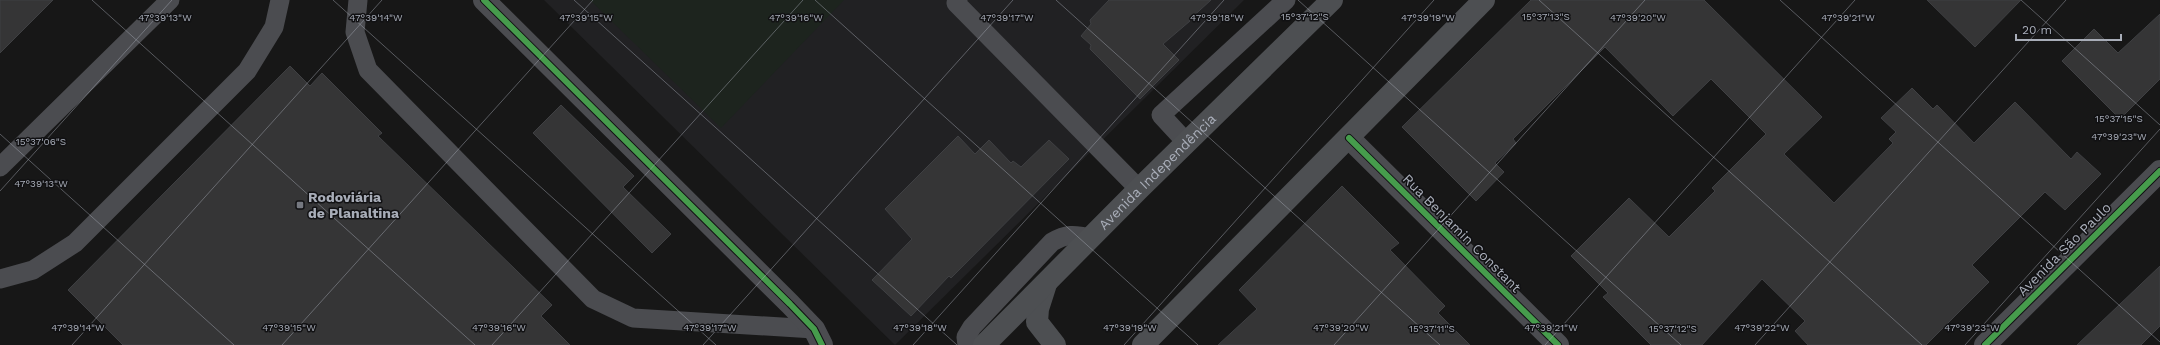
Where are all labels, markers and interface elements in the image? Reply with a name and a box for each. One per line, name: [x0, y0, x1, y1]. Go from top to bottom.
text: 15°37'12"S: [1281, 11, 1329, 22]
text: 15°37'13"S: [1522, 11, 1570, 22]
text: 47°39'13"W: [138, 12, 192, 23]
text: 47°39'14"W: [349, 12, 403, 23]
text: 47°39'15"W: [559, 12, 613, 23]
text: 47°39'16"W: [769, 12, 823, 23]
text: 47°39'17"W: [980, 12, 1034, 23]
text: 47°39'18"W: [1190, 12, 1244, 23]
text: 47°39'19"W: [1401, 12, 1455, 23]
text: 47°39'20"W: [1610, 12, 1666, 23]
text: 47°39'21"W: [1821, 12, 1875, 23]
scale bar: [2016, 16, 2121, 42]
text: 20 m: [2022, 23, 2052, 37]
street label: Avenida Independência: [1095, 110, 1219, 233]
text: 15°37'15"S: [2095, 113, 2143, 124]
text: 47°39'23"W: [2091, 131, 2147, 142]
text: 15°37'06"S: [16, 136, 66, 147]
street label: Rua Benjamin Constant: [1400, 171, 1524, 295]
text: 47°39'13"W: [14, 178, 68, 189]
place label: Rodoviária de Planaltina: [308, 189, 400, 221]
street label: Avenida São Paulo: [2014, 199, 2114, 299]
marker: Rodoviária de Planaltina: [295, 200, 305, 210]
text: 47°39'14"W: [51, 322, 105, 333]
text: 47°39'15"W: [262, 322, 316, 333]
text: 47°39'16"W: [472, 322, 526, 333]
text: 47°39'17"W: [683, 322, 737, 333]
text: 47°39'18"W: [893, 322, 947, 333]
text: 47°39'19"W: [1103, 322, 1157, 333]
text: 47°39'20"W: [1313, 322, 1369, 333]
text: 47°39'21"W: [1524, 322, 1578, 333]
text: 47°39'22"W: [1734, 322, 1790, 333]
text: 47°39'23"W: [1944, 322, 2000, 333]
text: 15°37'11"S: [1409, 323, 1455, 334]
text: 15°37'12"S: [1649, 323, 1697, 334]

